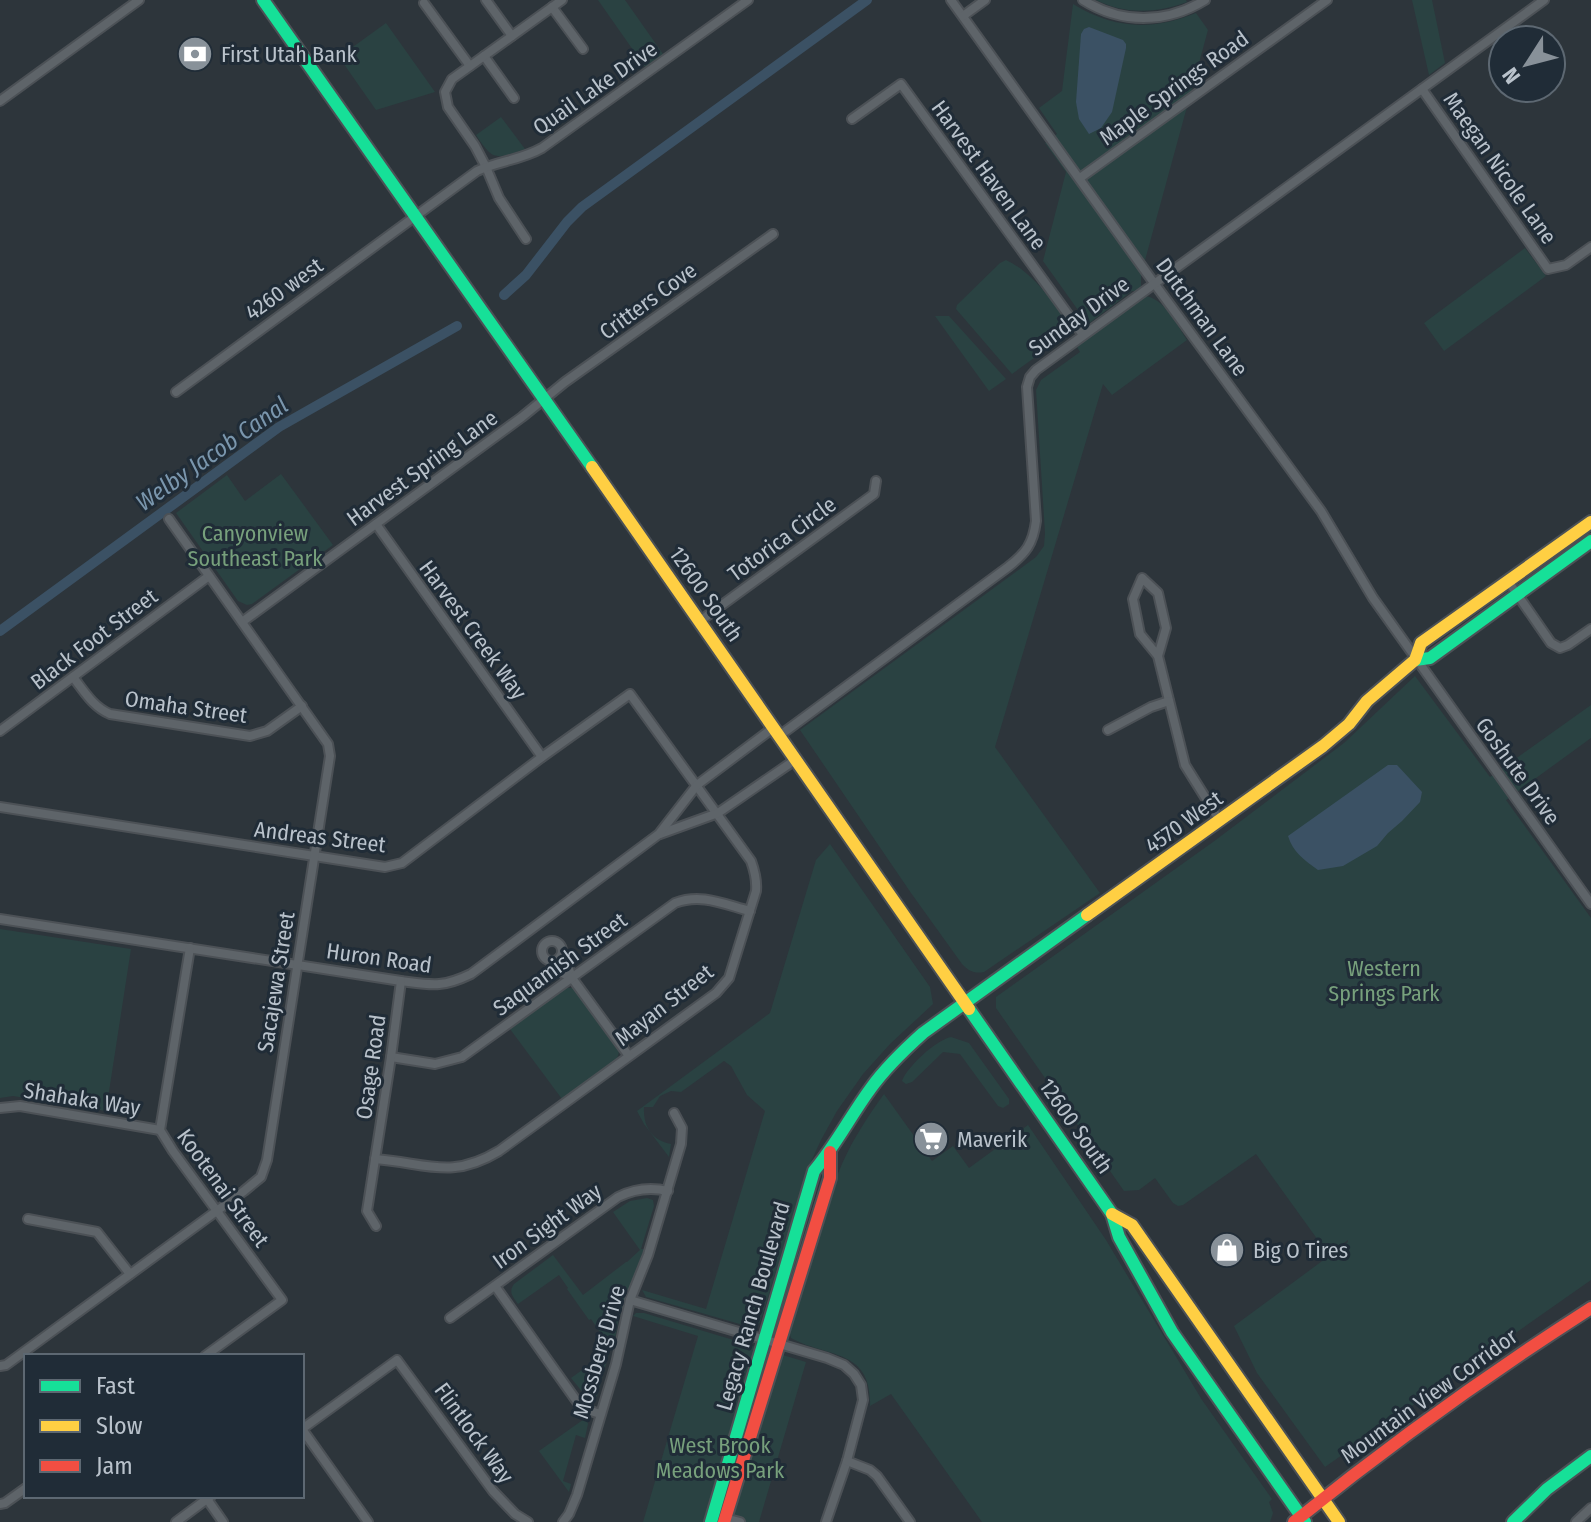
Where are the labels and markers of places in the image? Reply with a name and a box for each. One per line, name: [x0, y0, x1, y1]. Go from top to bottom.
bank icon: First Utah Bank: [176, 35, 214, 73]
place label: First Utah Bank: [221, 41, 358, 68]
supermarket icon: Maverik: [912, 1120, 950, 1158]
place label: Maverik: [957, 1126, 1028, 1153]
shop icon: Big O Tires: [1208, 1231, 1246, 1269]
place label: Big O Tires: [1253, 1237, 1348, 1264]

